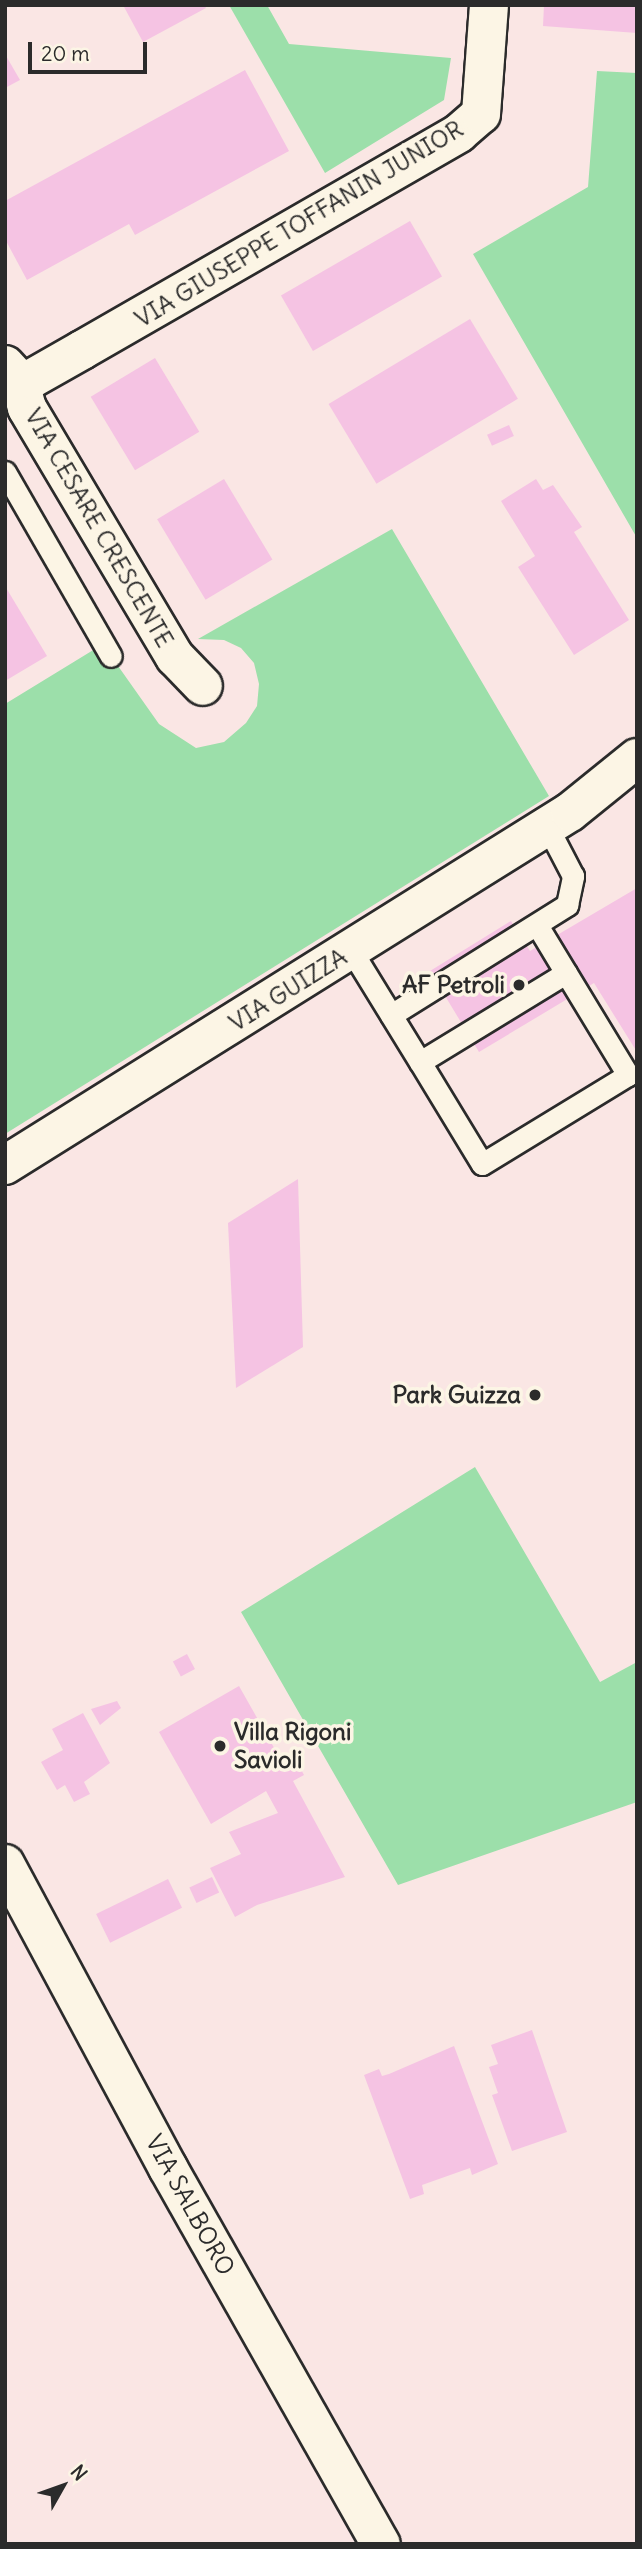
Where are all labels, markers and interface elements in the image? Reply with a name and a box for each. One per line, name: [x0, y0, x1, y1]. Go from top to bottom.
scale bar: [32, 28, 150, 72]
text: 20 m: [41, 40, 90, 67]
street label: VIA GIUSEPPE TOFFANIN JUNIOR: [130, 114, 468, 334]
street label: VIA CESARE CRESCENTE: [19, 403, 179, 653]
street label: VIA GUIZZA: [224, 942, 352, 1038]
place label: AF Petroli: [402, 971, 505, 999]
marker: AF Petroli: [511, 977, 527, 993]
place label: Park Guizza: [393, 1381, 521, 1409]
marker: Park Guizza: [527, 1387, 543, 1403]
place label: Villa Rigoni Savioli: [234, 1718, 351, 1774]
marker: Villa Rigoni Savioli: [212, 1738, 228, 1754]
street label: VIA SALBORO: [139, 2130, 241, 2280]
north arrow: [28, 2451, 98, 2521]
text: N: [66, 2460, 92, 2485]

